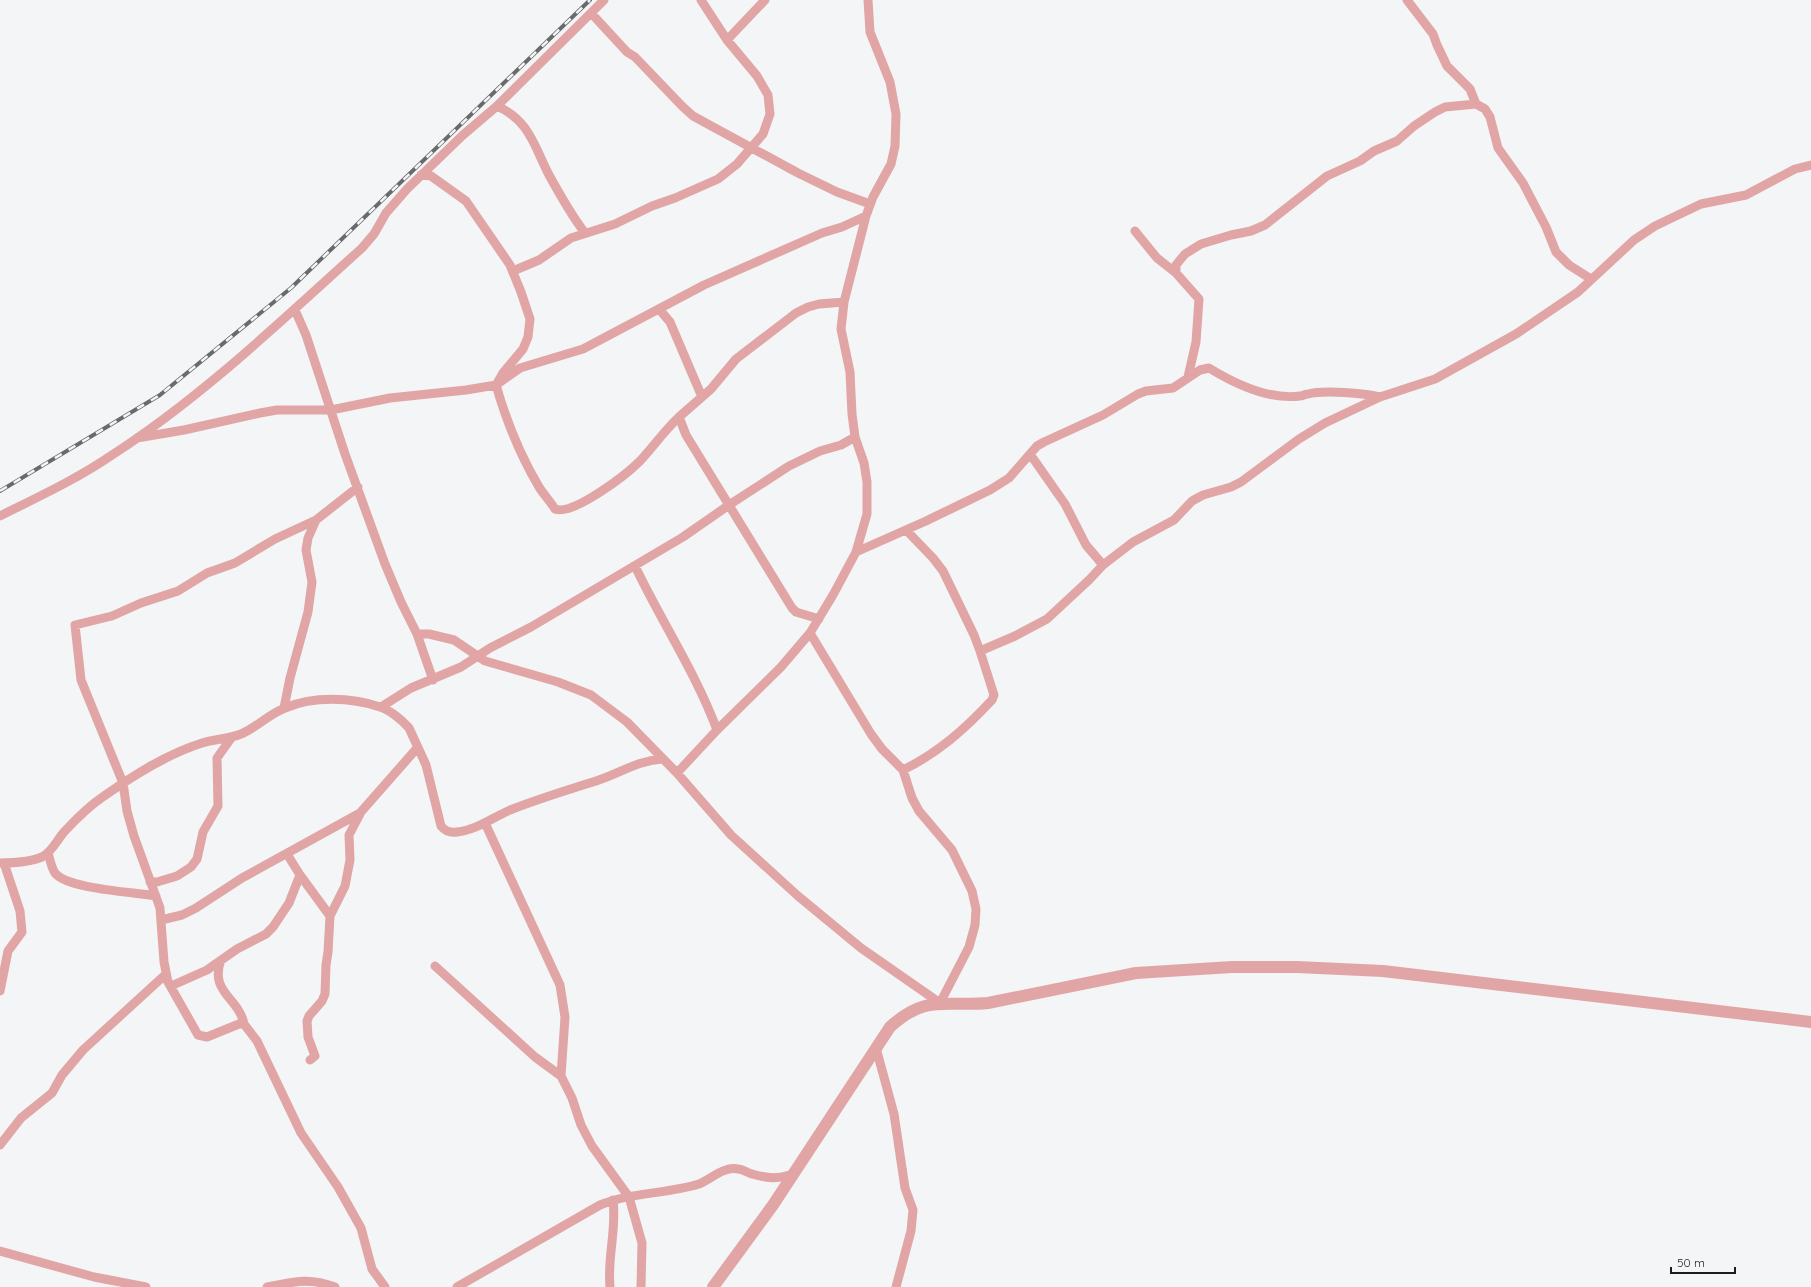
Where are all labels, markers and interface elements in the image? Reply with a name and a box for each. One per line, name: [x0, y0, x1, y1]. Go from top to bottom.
scale bar: [1671, 1249, 1735, 1275]
text: 50 m: [1677, 1255, 1705, 1270]

